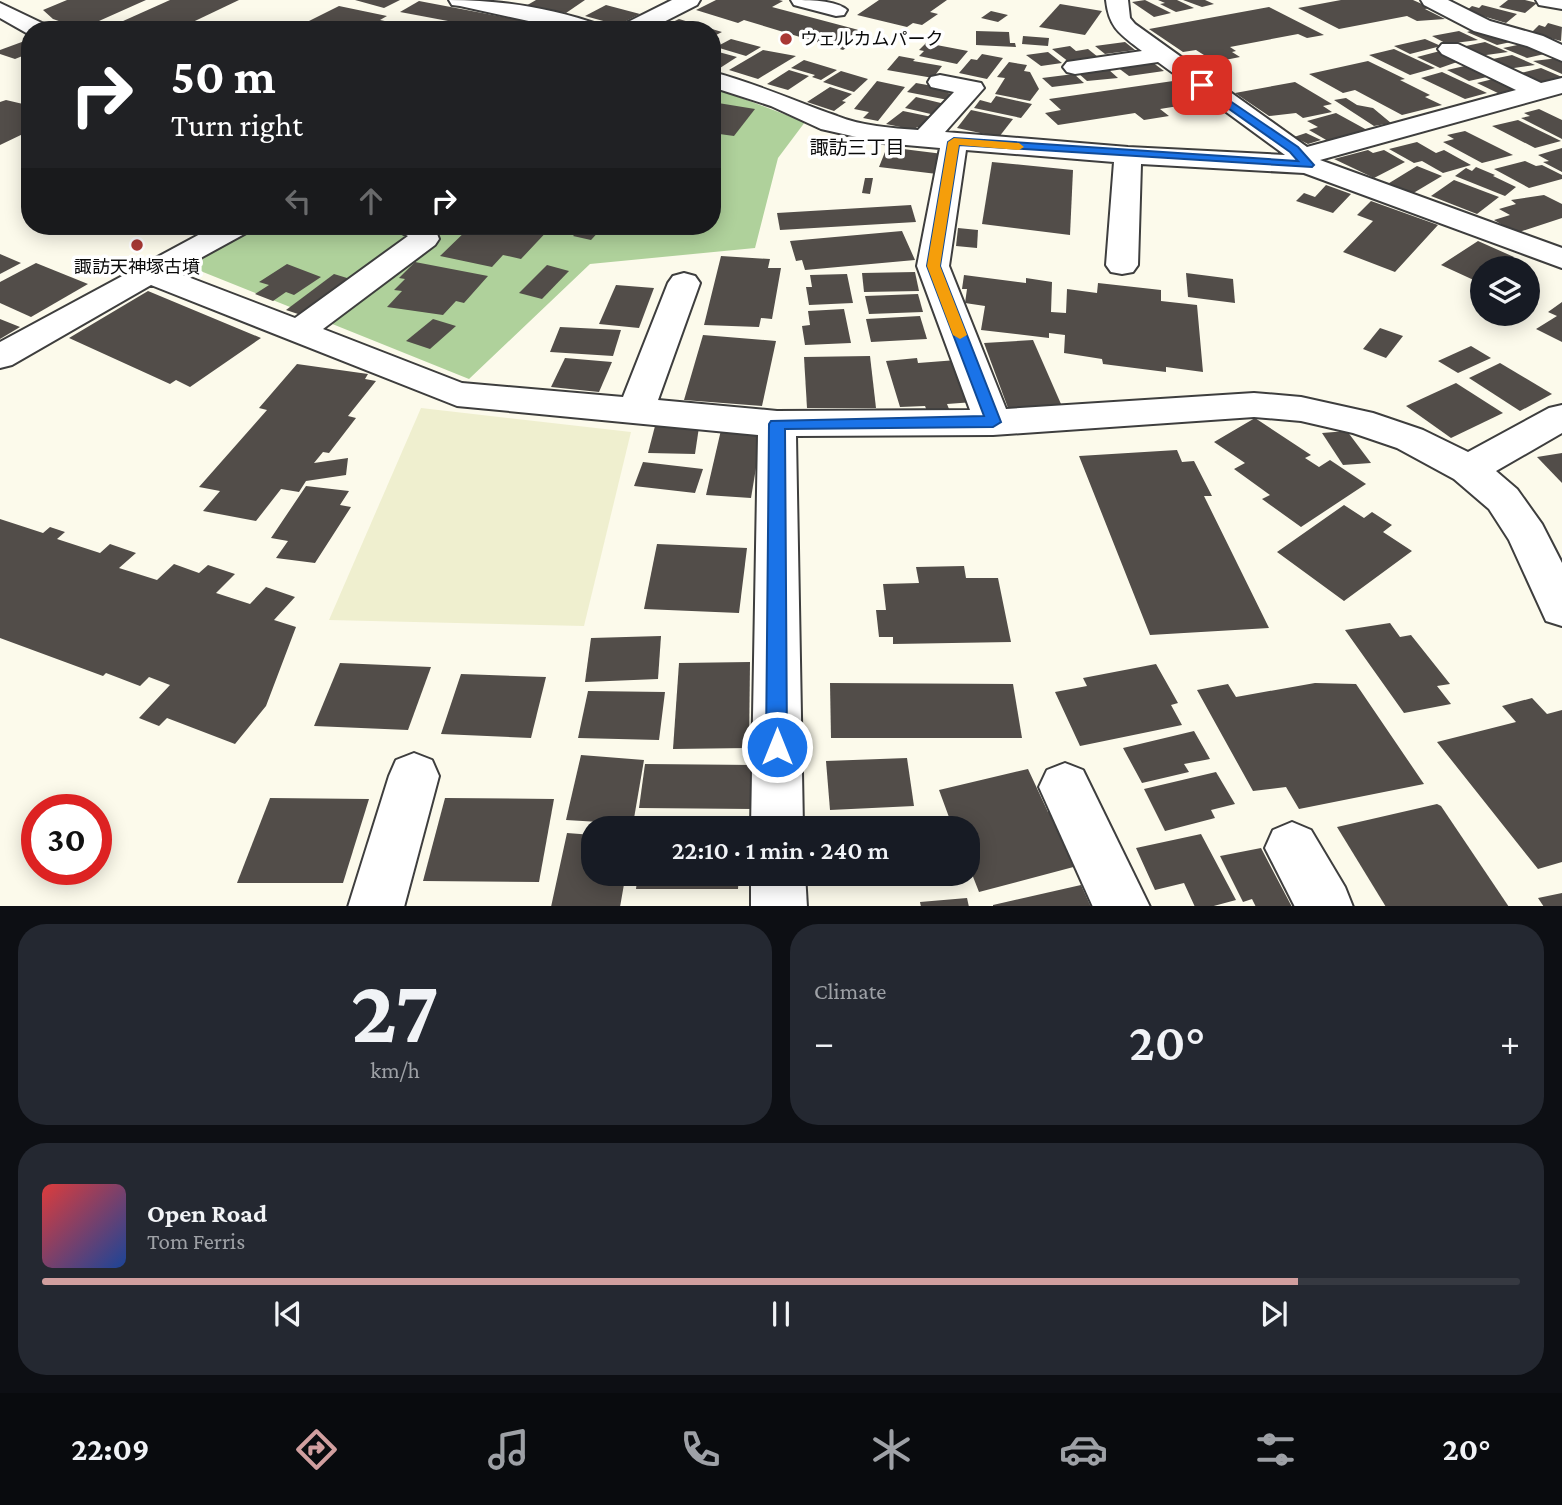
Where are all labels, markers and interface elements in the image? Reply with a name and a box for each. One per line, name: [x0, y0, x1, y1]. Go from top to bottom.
place label: ウェルカムパーク: [800, 29, 943, 49]
marker: ウェルカムパーク: [778, 31, 794, 47]
icon: right: [56, 49, 147, 140]
text: 50 m: [171, 49, 276, 104]
pin: [1172, 55, 1232, 115]
icon: arrive: [1183, 66, 1221, 104]
text: Turn right: [171, 107, 303, 143]
district label: 諏訪三丁目: [809, 137, 905, 158]
icon: left: [279, 182, 317, 220]
icon: ahead: [352, 182, 390, 220]
icon: right: [425, 182, 463, 220]
marker: 諏訪天神塚古墳: [129, 237, 145, 253]
map controls: [1470, 256, 1540, 326]
button: layers: [1470, 256, 1540, 326]
place label: 諏訪天神塚古墳: [74, 257, 200, 277]
position arrow: [740, 710, 814, 784]
speed limit sign: 30: [21, 794, 112, 885]
text: 22:10 · 1 min · 240 m: [672, 836, 889, 865]
text: 27: [351, 960, 439, 1062]
text: Climate: [814, 978, 886, 1004]
text: 20°: [1129, 1013, 1205, 1071]
text: −: [814, 1021, 834, 1063]
text: +: [1500, 1021, 1520, 1063]
text: km/h: [370, 1057, 420, 1083]
text: Open Road: [147, 1199, 267, 1228]
text: Tom Ferris: [147, 1228, 245, 1254]
icon: previous: [269, 1295, 307, 1333]
icon: pause: [762, 1295, 800, 1333]
icon: next: [1255, 1295, 1293, 1333]
icon: directions: [292, 1425, 341, 1474]
icon: music: [484, 1425, 533, 1474]
icon: phone: [676, 1425, 725, 1474]
icon: climate: [867, 1425, 916, 1474]
icon: car: [1059, 1425, 1108, 1474]
icon: filters: [1251, 1425, 1300, 1474]
text: 22:09: [71, 1431, 149, 1467]
text: 20°: [1442, 1431, 1491, 1467]

